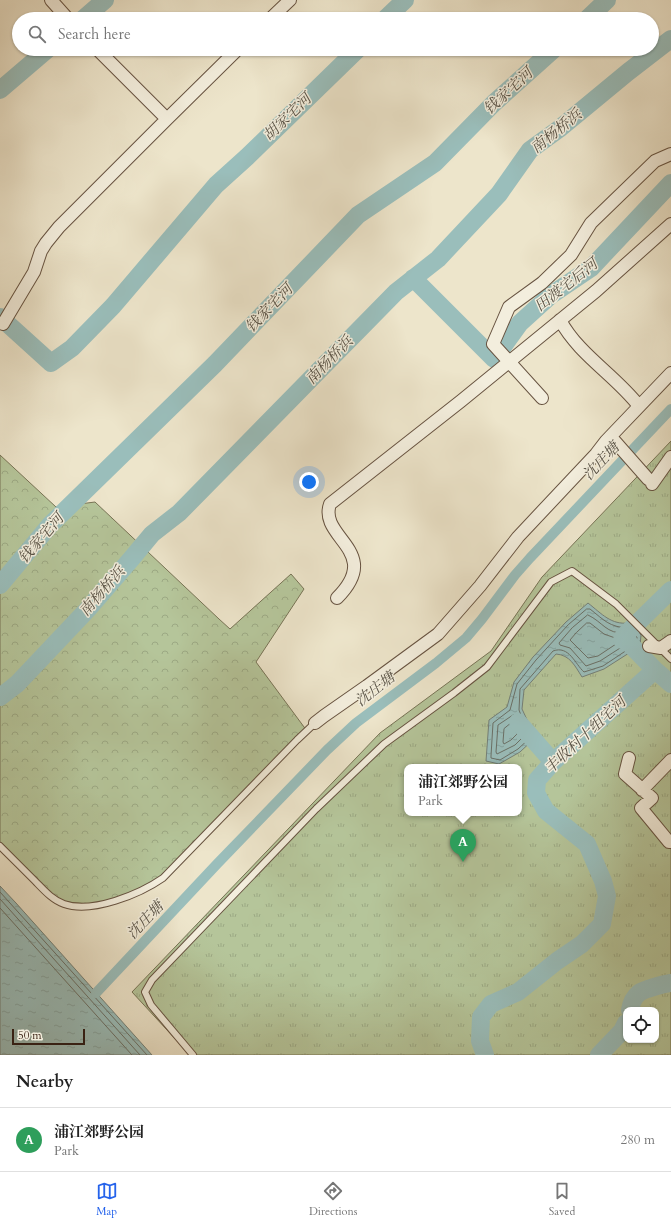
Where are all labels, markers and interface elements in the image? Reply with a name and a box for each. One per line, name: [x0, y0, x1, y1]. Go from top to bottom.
search box: [12, 12, 659, 56]
icon: search: [26, 23, 48, 45]
text: Search here: [58, 24, 131, 44]
water label: 钱家宅河: [479, 61, 539, 119]
water label: 胡家宅河: [258, 87, 318, 145]
water label: 南杨桥浜: [526, 104, 586, 158]
water label: 田渡宅后河: [530, 252, 604, 316]
water label: 钱家宅河: [241, 277, 299, 337]
water label: 南杨桥浜: [301, 331, 358, 389]
water label: 沈庄塘: [578, 436, 625, 484]
your location: [299, 472, 319, 492]
water label: 钱家宅河: [14, 507, 70, 567]
water label: 南杨桥浜: [75, 561, 130, 620]
water label: 沈庄塘: [351, 666, 400, 711]
water label: 丰收村十组宅河: [540, 690, 632, 778]
popup: [404, 764, 522, 816]
text: 浦江郊野公园: [418, 772, 508, 792]
text: Park: [418, 792, 443, 810]
pin: A: [450, 829, 476, 862]
water label: 沈庄塘: [122, 895, 169, 943]
map controls: [623, 1007, 659, 1043]
button: locate: [623, 1007, 659, 1043]
scale bar: [12, 1027, 85, 1046]
text: 50 m: [18, 1028, 42, 1043]
text: Nearby: [16, 1070, 73, 1093]
text: 浦江郊野公园: [54, 1122, 144, 1142]
text: A: [24, 1131, 34, 1149]
text: 280 m: [621, 1131, 655, 1149]
text: Park: [54, 1142, 79, 1160]
tab: Map: [96, 1180, 118, 1219]
tab: Directions: [309, 1180, 357, 1219]
tab: Saved: [549, 1180, 575, 1219]

